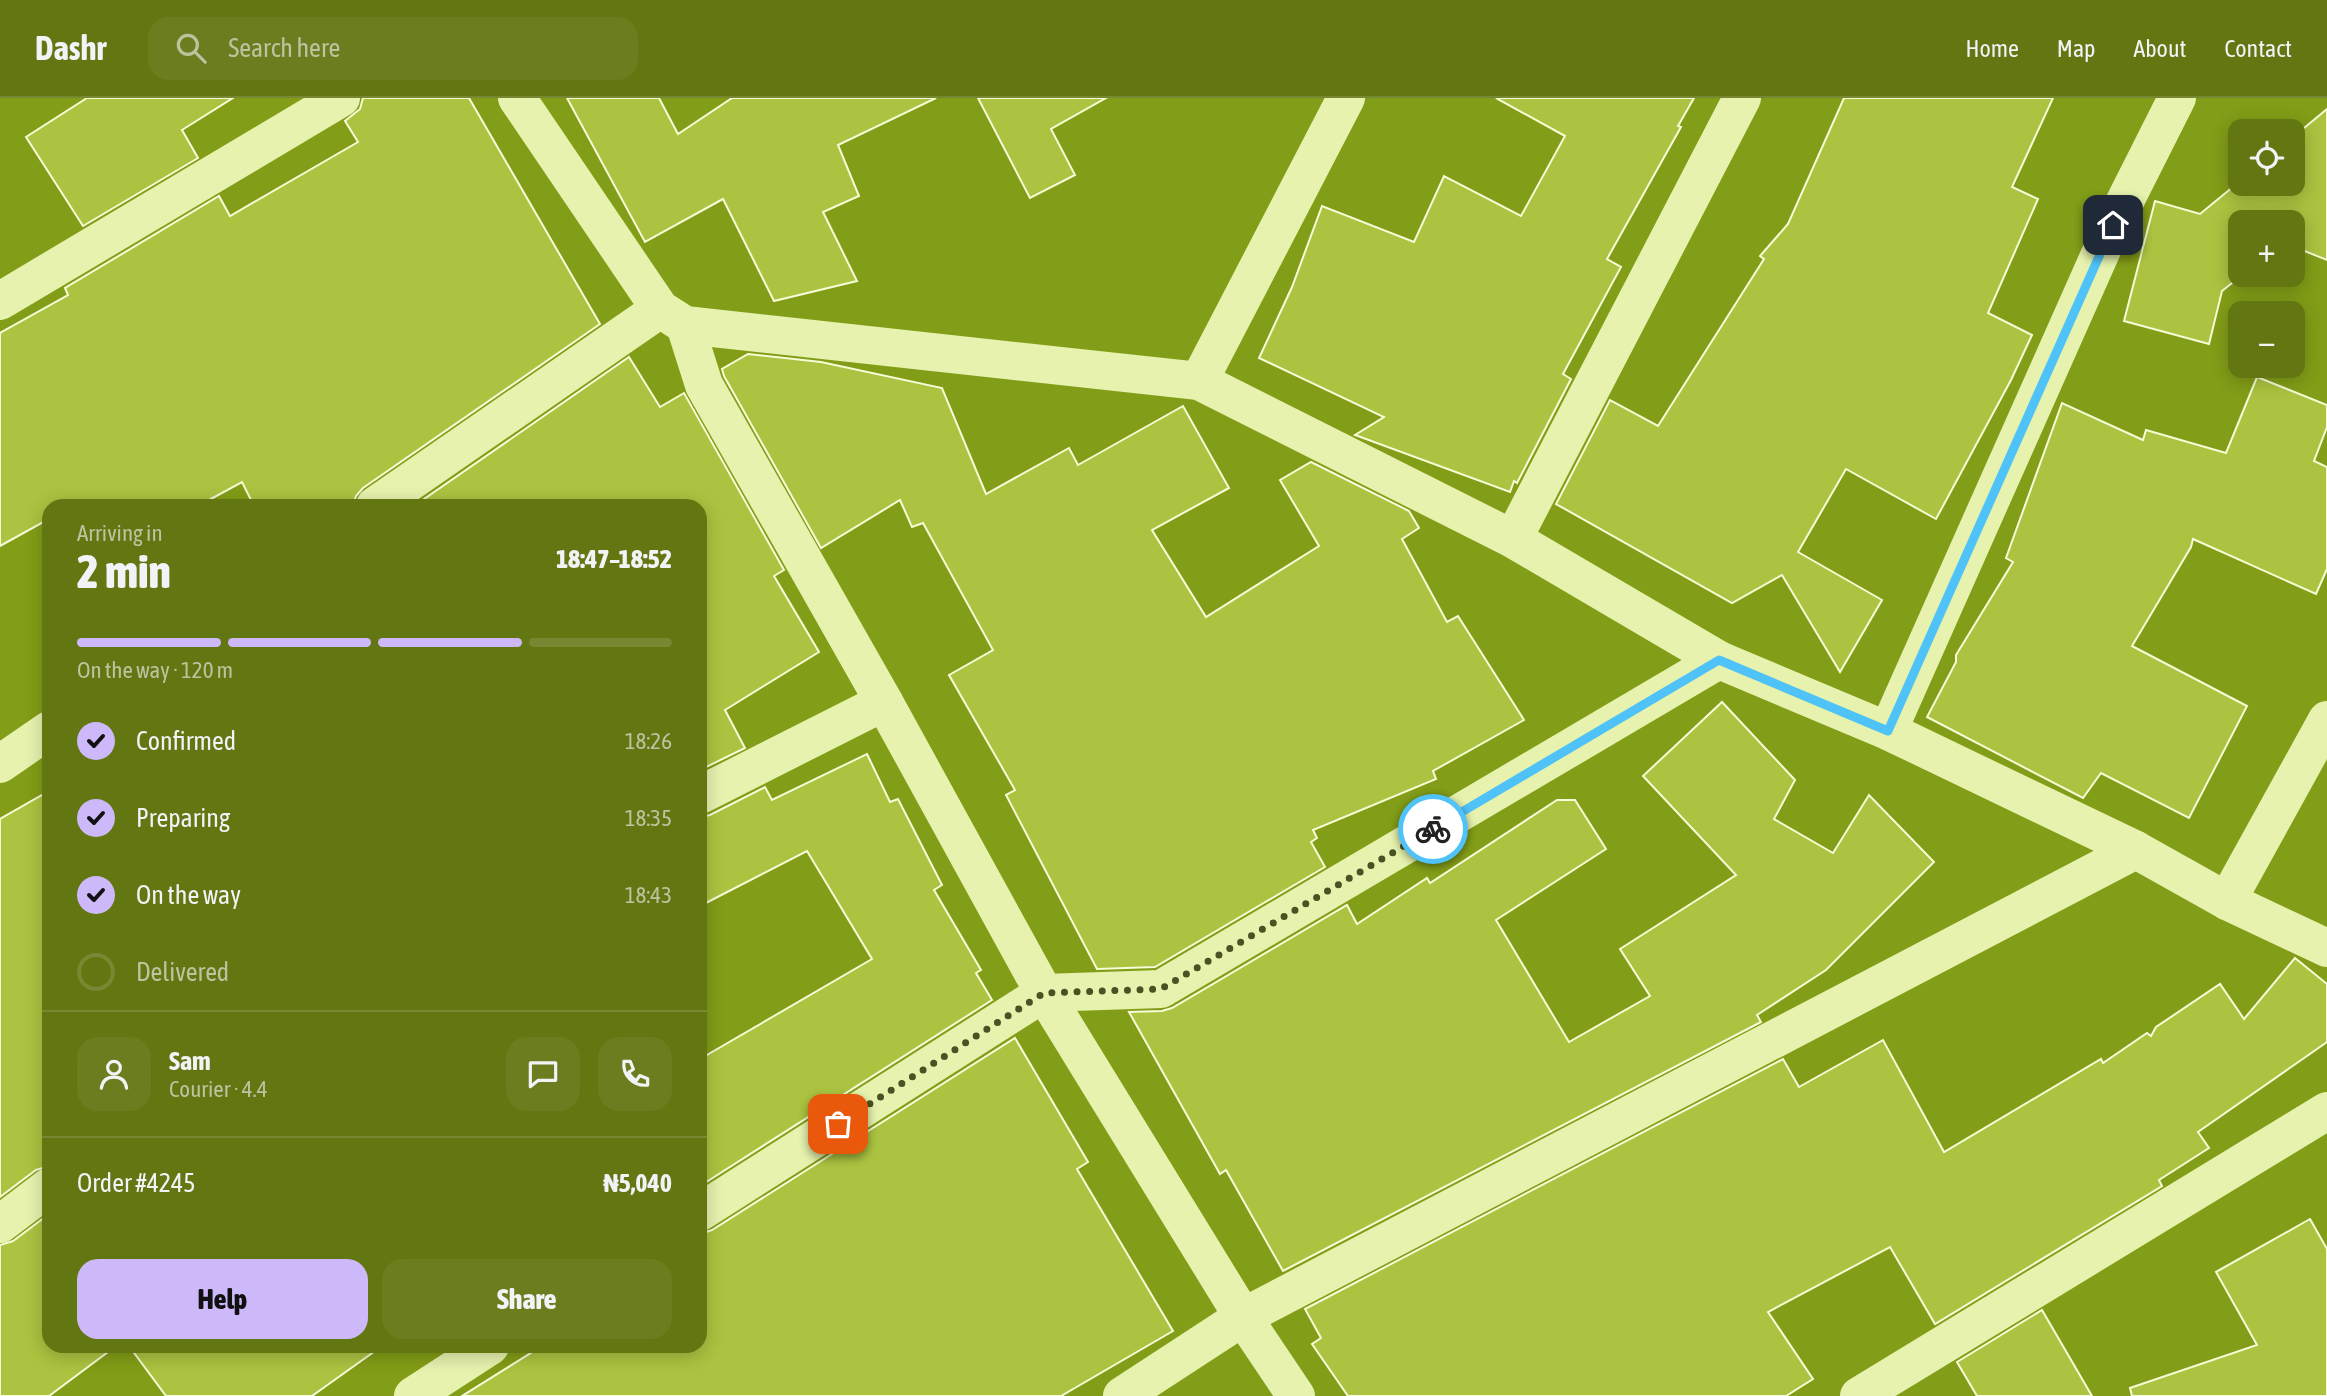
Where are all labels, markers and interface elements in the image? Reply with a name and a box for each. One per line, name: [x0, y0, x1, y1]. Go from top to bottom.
search box: [148, 17, 638, 80]
text: Dashr: [35, 29, 106, 67]
icon: search: [172, 29, 210, 67]
text: Search here: [228, 33, 340, 63]
text: Home: [1965, 35, 2019, 62]
text: Map: [2057, 35, 2095, 62]
text: About: [2133, 35, 2186, 62]
text: Contact: [2224, 35, 2292, 62]
map controls: [2228, 119, 2305, 378]
button: locate: [2228, 119, 2305, 196]
pin: [2083, 195, 2143, 255]
icon: home: [2094, 206, 2132, 244]
button: +: [2228, 210, 2305, 287]
button: −: [2228, 301, 2305, 378]
text: Arriving in: [77, 520, 163, 546]
text: 18:47–18:52: [556, 544, 672, 574]
text: 2 min: [77, 545, 171, 598]
text: On the way · 120 m: [77, 657, 233, 683]
icon: check: [77, 722, 115, 760]
text: Confirmed: [136, 726, 236, 756]
text: 18:26: [625, 728, 672, 754]
courier: [1398, 794, 1468, 864]
icon: check: [77, 799, 115, 837]
text: Preparing: [136, 803, 230, 833]
text: 18:35: [625, 805, 672, 831]
icon: bike: [1414, 810, 1452, 848]
icon: check: [77, 876, 115, 914]
text: On the way: [136, 880, 241, 910]
text: 18:43: [625, 882, 672, 908]
text: Delivered: [136, 957, 229, 987]
button: person: [77, 1037, 151, 1111]
button: chat: [506, 1037, 580, 1111]
button: phone: [598, 1037, 672, 1111]
text: Sam: [169, 1046, 211, 1076]
text: Courier · 4.4: [169, 1076, 268, 1102]
pin: [808, 1094, 868, 1154]
icon: bag: [819, 1105, 857, 1143]
text: Order #4245: [77, 1168, 196, 1198]
text: ₦5,040: [603, 1168, 672, 1198]
button: Help: [77, 1259, 368, 1339]
button: Share: [382, 1259, 672, 1339]

